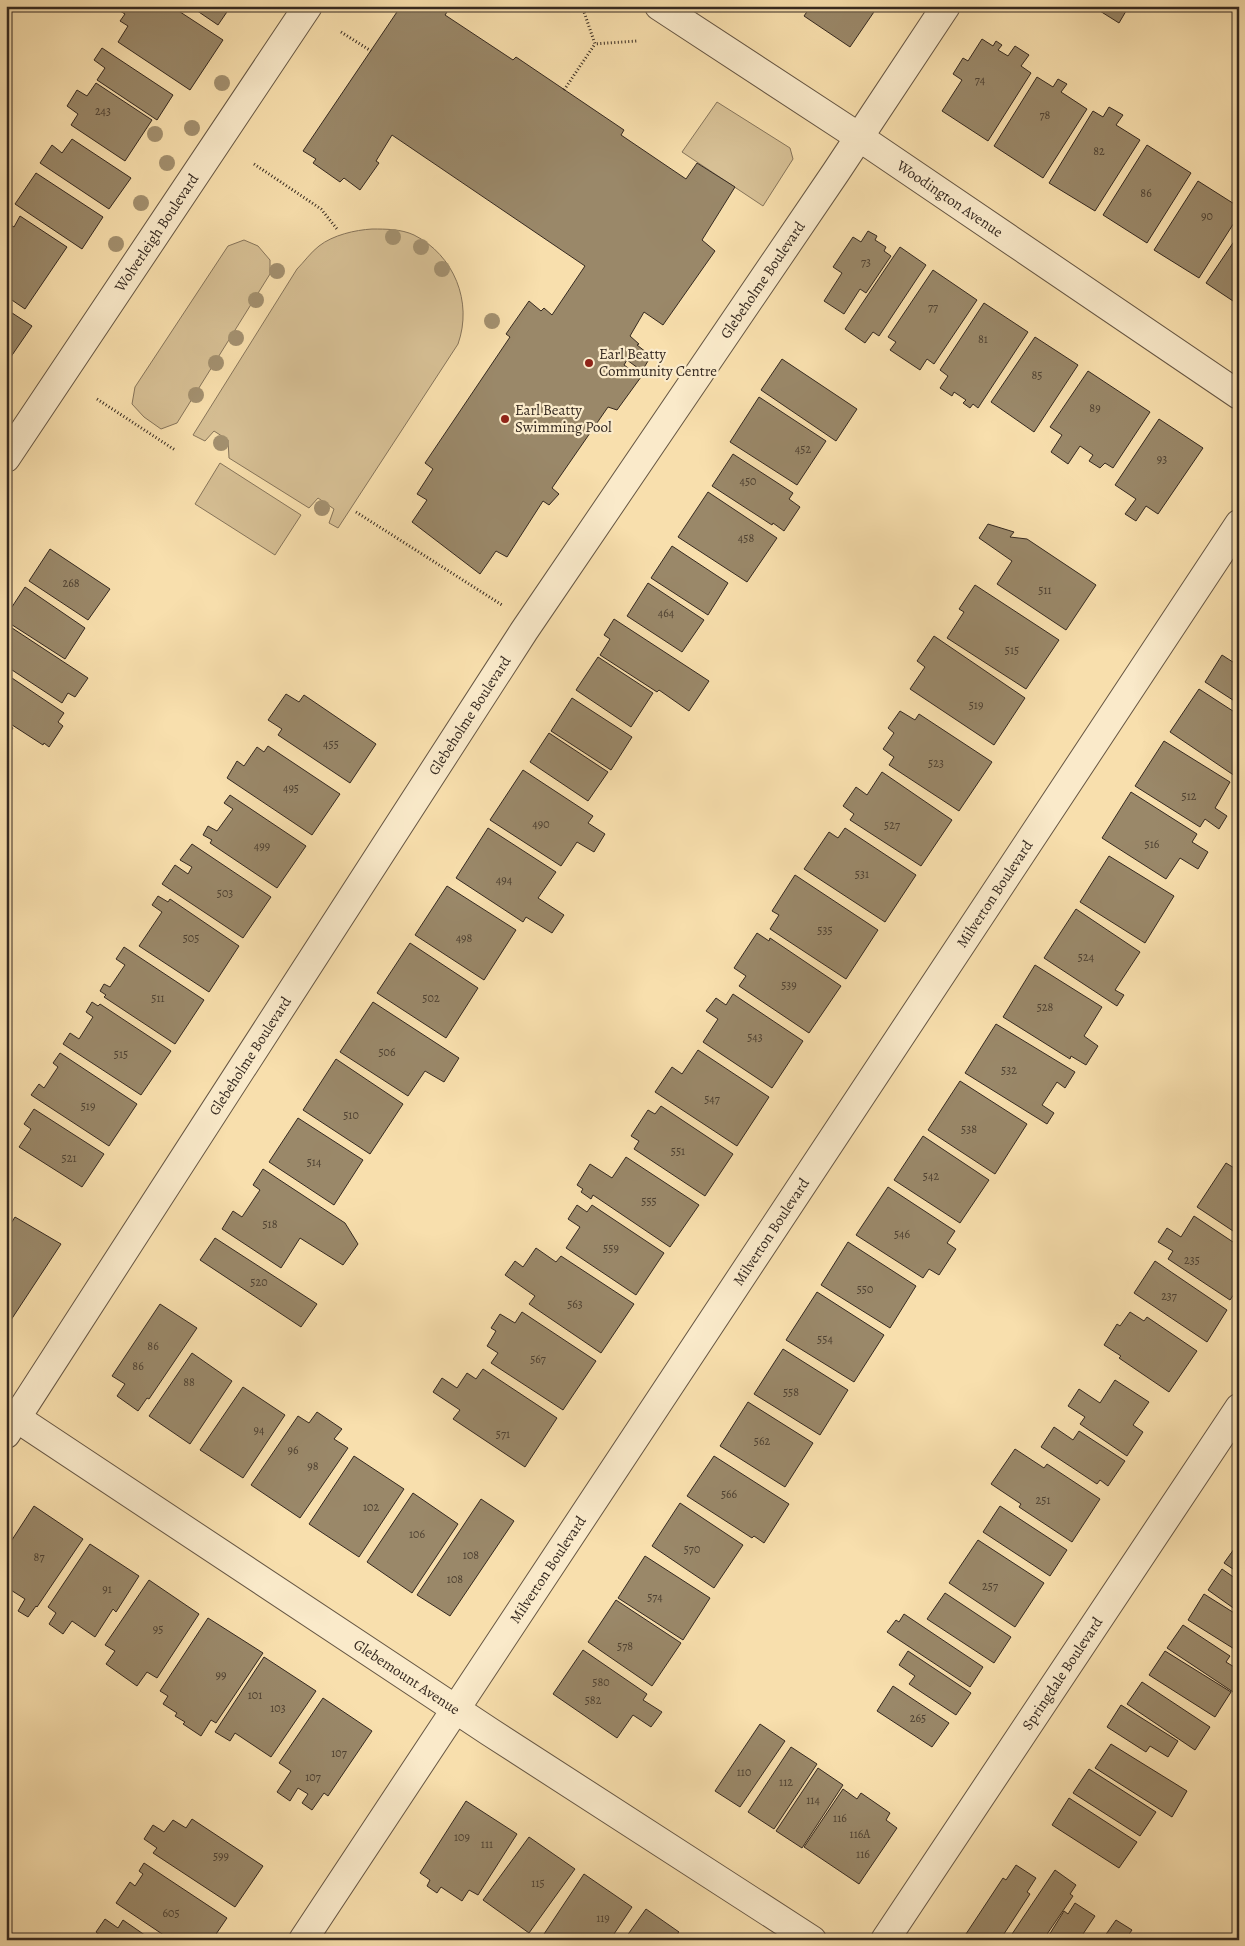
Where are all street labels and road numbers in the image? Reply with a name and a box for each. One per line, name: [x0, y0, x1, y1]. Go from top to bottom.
street label: Woodington Avenue: [892, 155, 1007, 242]
street label: Wolverleigh Boulevard: [109, 169, 204, 296]
street label: Glebeholme Boulevard: [716, 217, 810, 343]
street label: Glebeholme Boulevard: [424, 651, 516, 779]
street label: Milverton Boulevard: [952, 835, 1038, 952]
street label: Glebeholme Boulevard: [204, 992, 296, 1119]
street label: Milverton Boulevard: [728, 1173, 814, 1289]
street label: Milverton Boulevard: [505, 1511, 591, 1627]
street label: Springdale Boulevard: [1017, 1612, 1108, 1734]
street label: Glebemount Avenue: [350, 1634, 464, 1719]

